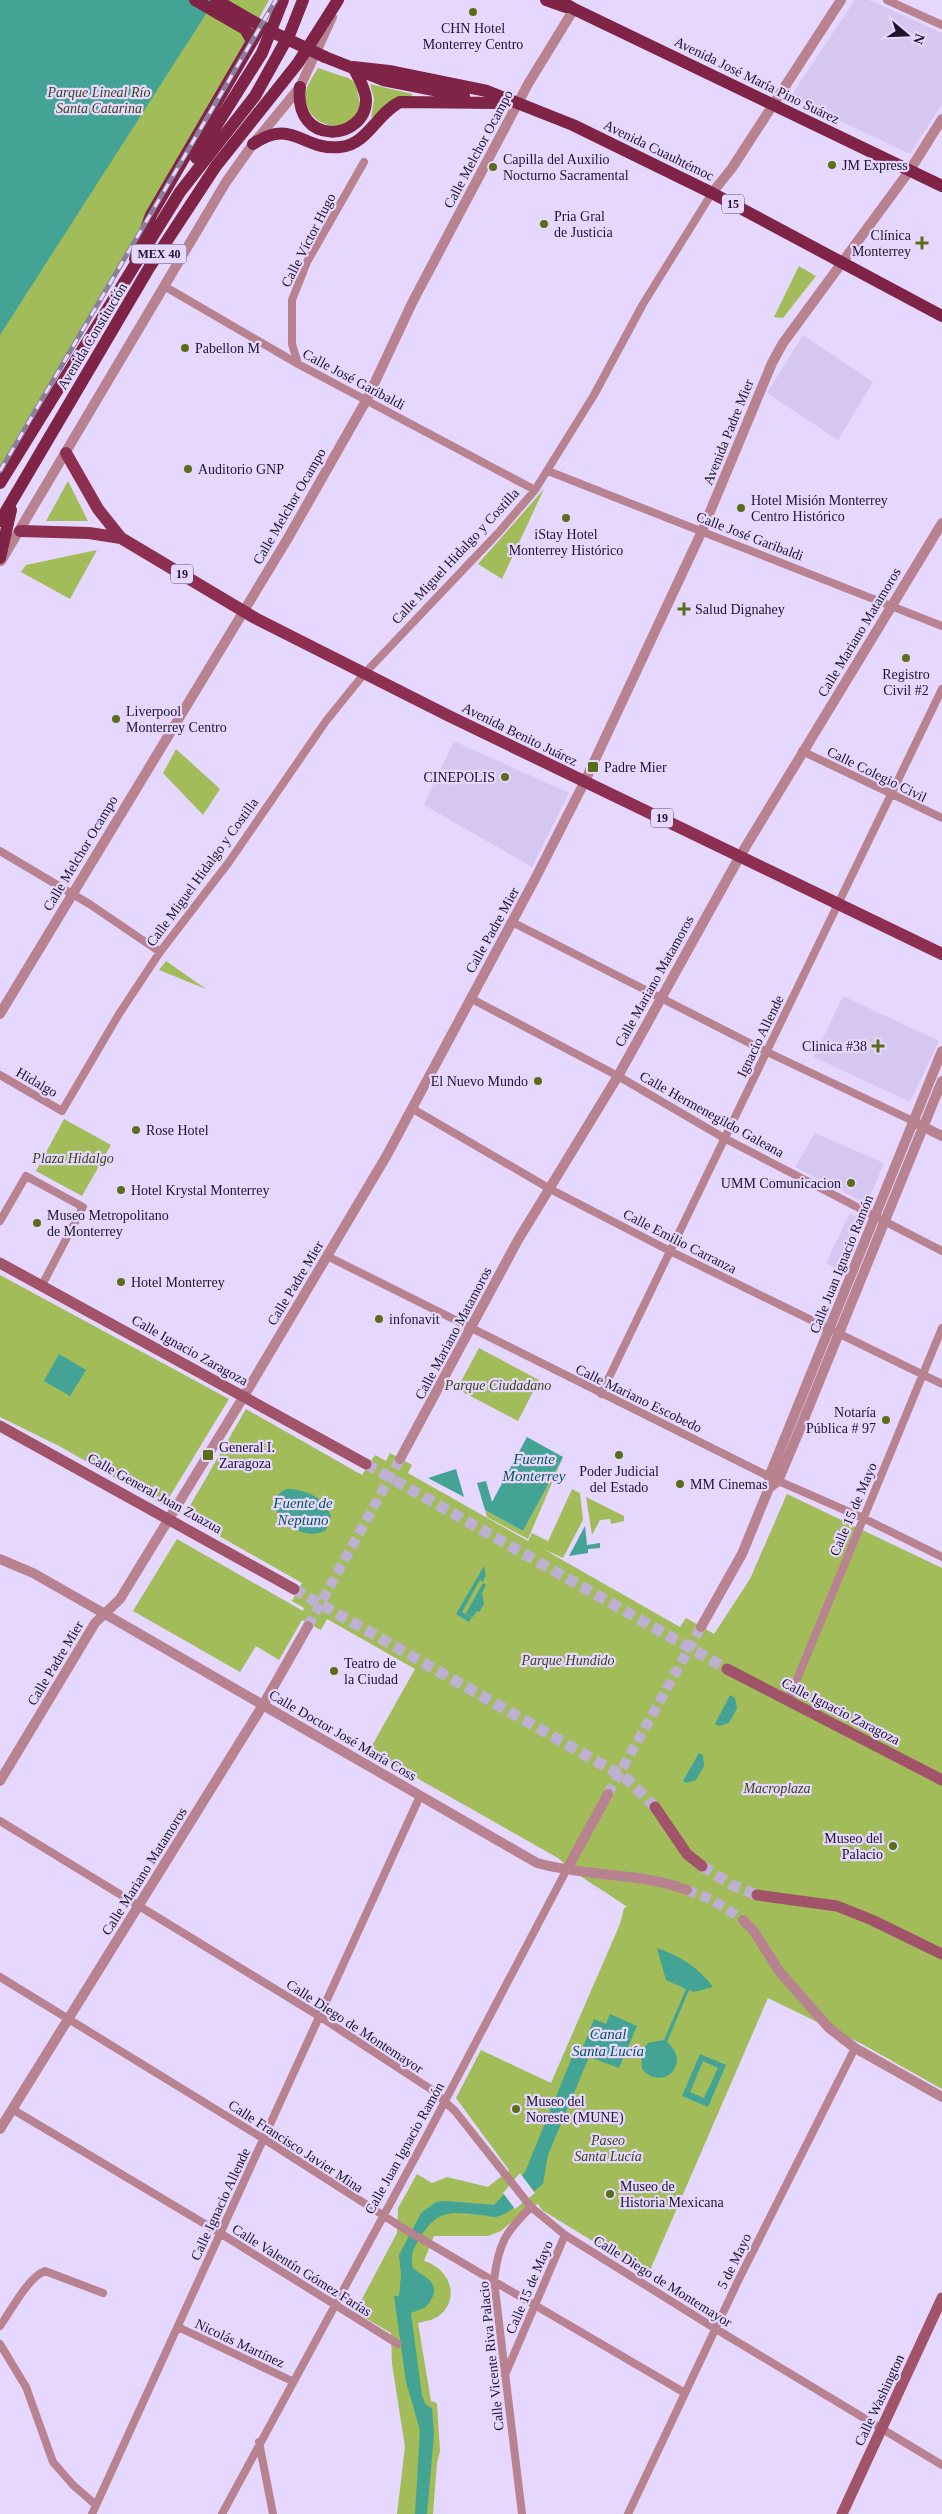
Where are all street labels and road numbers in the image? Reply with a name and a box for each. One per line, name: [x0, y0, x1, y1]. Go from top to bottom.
street label: Avenida José María Pino Suárez: [672, 34, 842, 127]
street label: Calle Melchor Ocampo: [441, 88, 516, 211]
street label: Avenida Cuauhtémoc: [601, 117, 716, 184]
street label: Calle Víctor Hugo: [278, 191, 339, 290]
road number: 15: [722, 194, 744, 213]
road number: MEX 40: [132, 244, 186, 264]
street label: Avenida Constitución: [55, 280, 130, 392]
street label: Calle José Garibaldi: [300, 346, 407, 413]
street label: Avenida Padre Mier: [700, 377, 757, 487]
street label: Calle Melchor Ocampo: [250, 446, 329, 567]
street label: Calle Miguel Hidalgo y Costilla: [389, 485, 523, 627]
street label: Calle José Garibaldi: [694, 509, 806, 564]
road number: 19: [171, 564, 193, 584]
street label: Calle Mariano Matamoros: [815, 565, 904, 699]
street label: Avenida Benito Juárez: [460, 700, 580, 769]
street label: Calle Colegio Civil: [825, 744, 929, 805]
street label: Calle Melchor Ocampo: [40, 793, 121, 913]
street label: Calle Miguel Hidalgo y Costilla: [144, 795, 262, 949]
road number: 19: [651, 808, 673, 828]
street label: Calle Padre Mier: [463, 884, 522, 976]
street label: Calle Mariano Matamoros: [612, 913, 697, 1049]
street label: Ignacio Allende: [734, 993, 787, 1080]
street label: Hidalgo: [13, 1065, 60, 1100]
street label: Calle Hermenegildo Galeana: [637, 1068, 787, 1161]
street label: Calle Juan Ignacio Ramón: [807, 1193, 876, 1336]
street label: Calle Emilio Carranza: [621, 1206, 740, 1277]
street label: Calle Padre Mier: [264, 1238, 327, 1328]
street label: Calle Mariano Matamoros: [412, 1264, 495, 1402]
street label: Calle Ignacio Zaragoza: [129, 1312, 251, 1389]
street label: Calle Mariano Escobedo: [573, 1361, 704, 1436]
street label: Calle General Juan Zuazua: [85, 1450, 225, 1537]
street label: Calle 15 de Mayo: [827, 1460, 880, 1558]
street label: Calle Padre Mier: [24, 1618, 87, 1708]
street label: Calle Ignacio Zaragoza: [779, 1675, 903, 1748]
street label: Calle Doctor José María Coss: [267, 1687, 419, 1784]
street label: Calle Mariano Matamoros: [99, 1805, 190, 1938]
street label: Calle Diego de Montemayor: [284, 1977, 426, 2076]
street label: Calle Juan Ignacio Ramón: [362, 2080, 447, 2217]
street label: Calle Francisco Javier Mina: [226, 2097, 366, 2196]
street label: Calle Ignacio Allende: [188, 2146, 253, 2263]
street label: Calle Valentín Gómez Farías: [229, 2221, 374, 2319]
street label: 5 de Mayo: [715, 2231, 754, 2291]
street label: Calle Diego de Montemayor: [591, 2233, 735, 2330]
street label: Calle 15 de Mayo: [503, 2238, 556, 2336]
street label: Calle Vicente Riva Palacio: [476, 2281, 507, 2431]
street label: Nicolás Martínez: [193, 2316, 287, 2371]
street label: Calle Washington: [852, 2352, 907, 2448]

